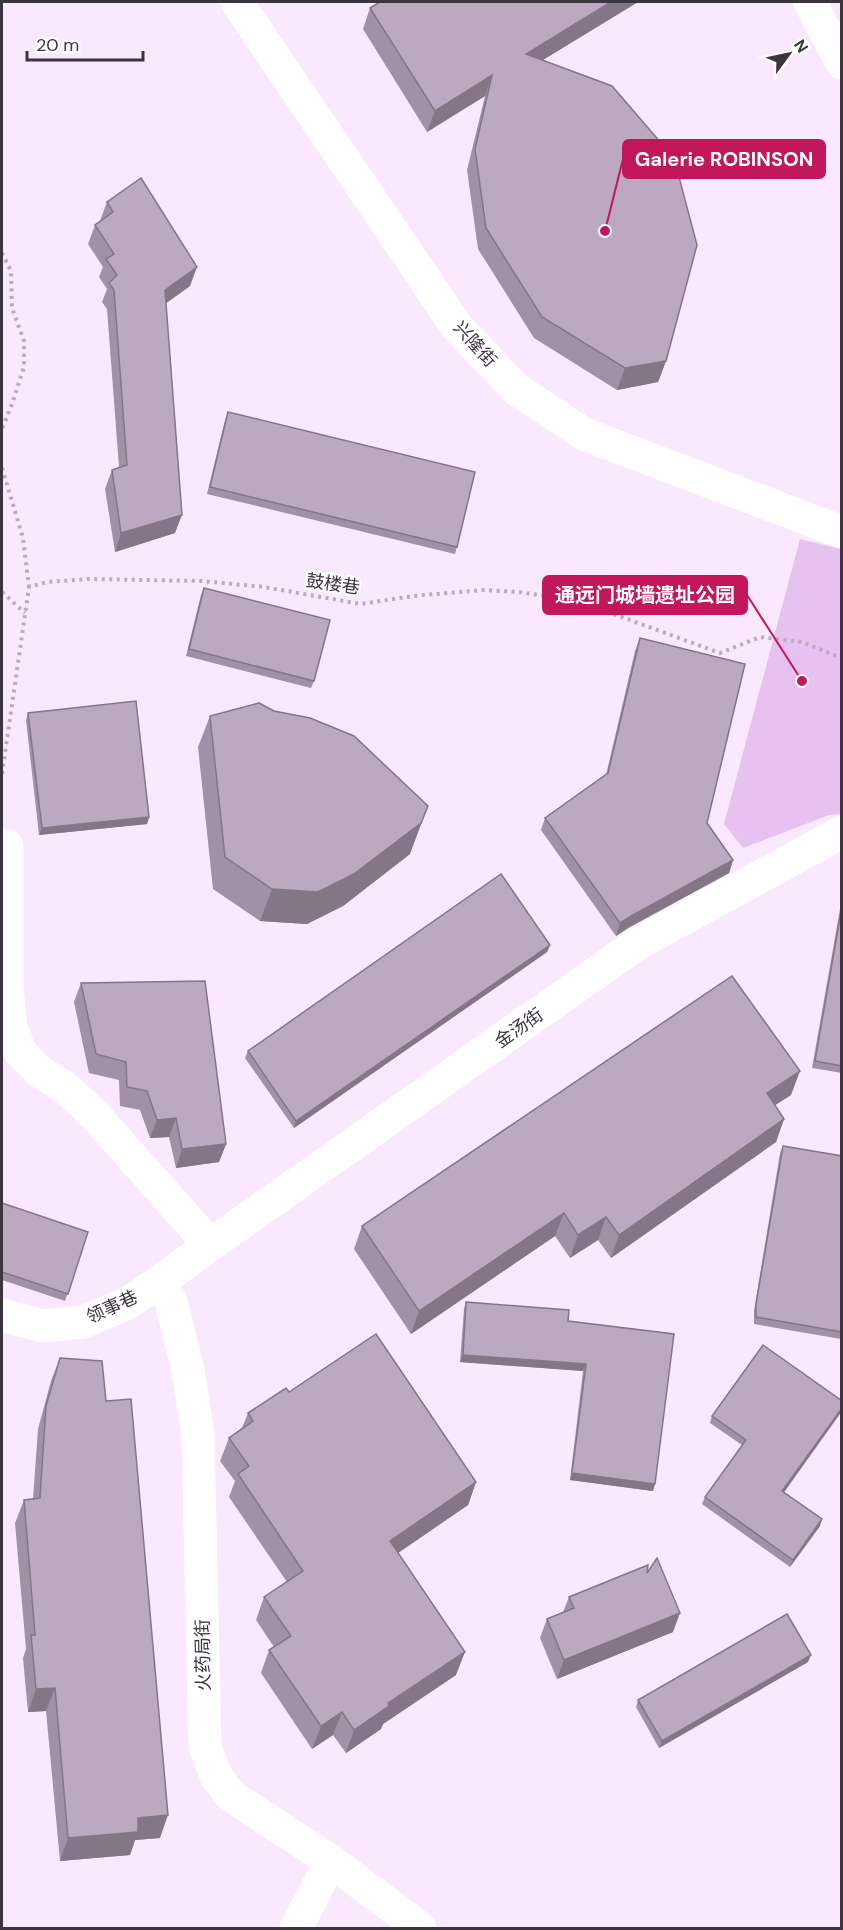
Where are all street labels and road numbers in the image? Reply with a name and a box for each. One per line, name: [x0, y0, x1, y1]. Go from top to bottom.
street label: 兴隆街: [448, 316, 502, 372]
street label: 鼓楼巷: [305, 568, 361, 600]
street label: 金汤街: [490, 1003, 548, 1053]
street label: 领事巷: [82, 1285, 142, 1329]
street label: 火药局街: [190, 1619, 216, 1691]

